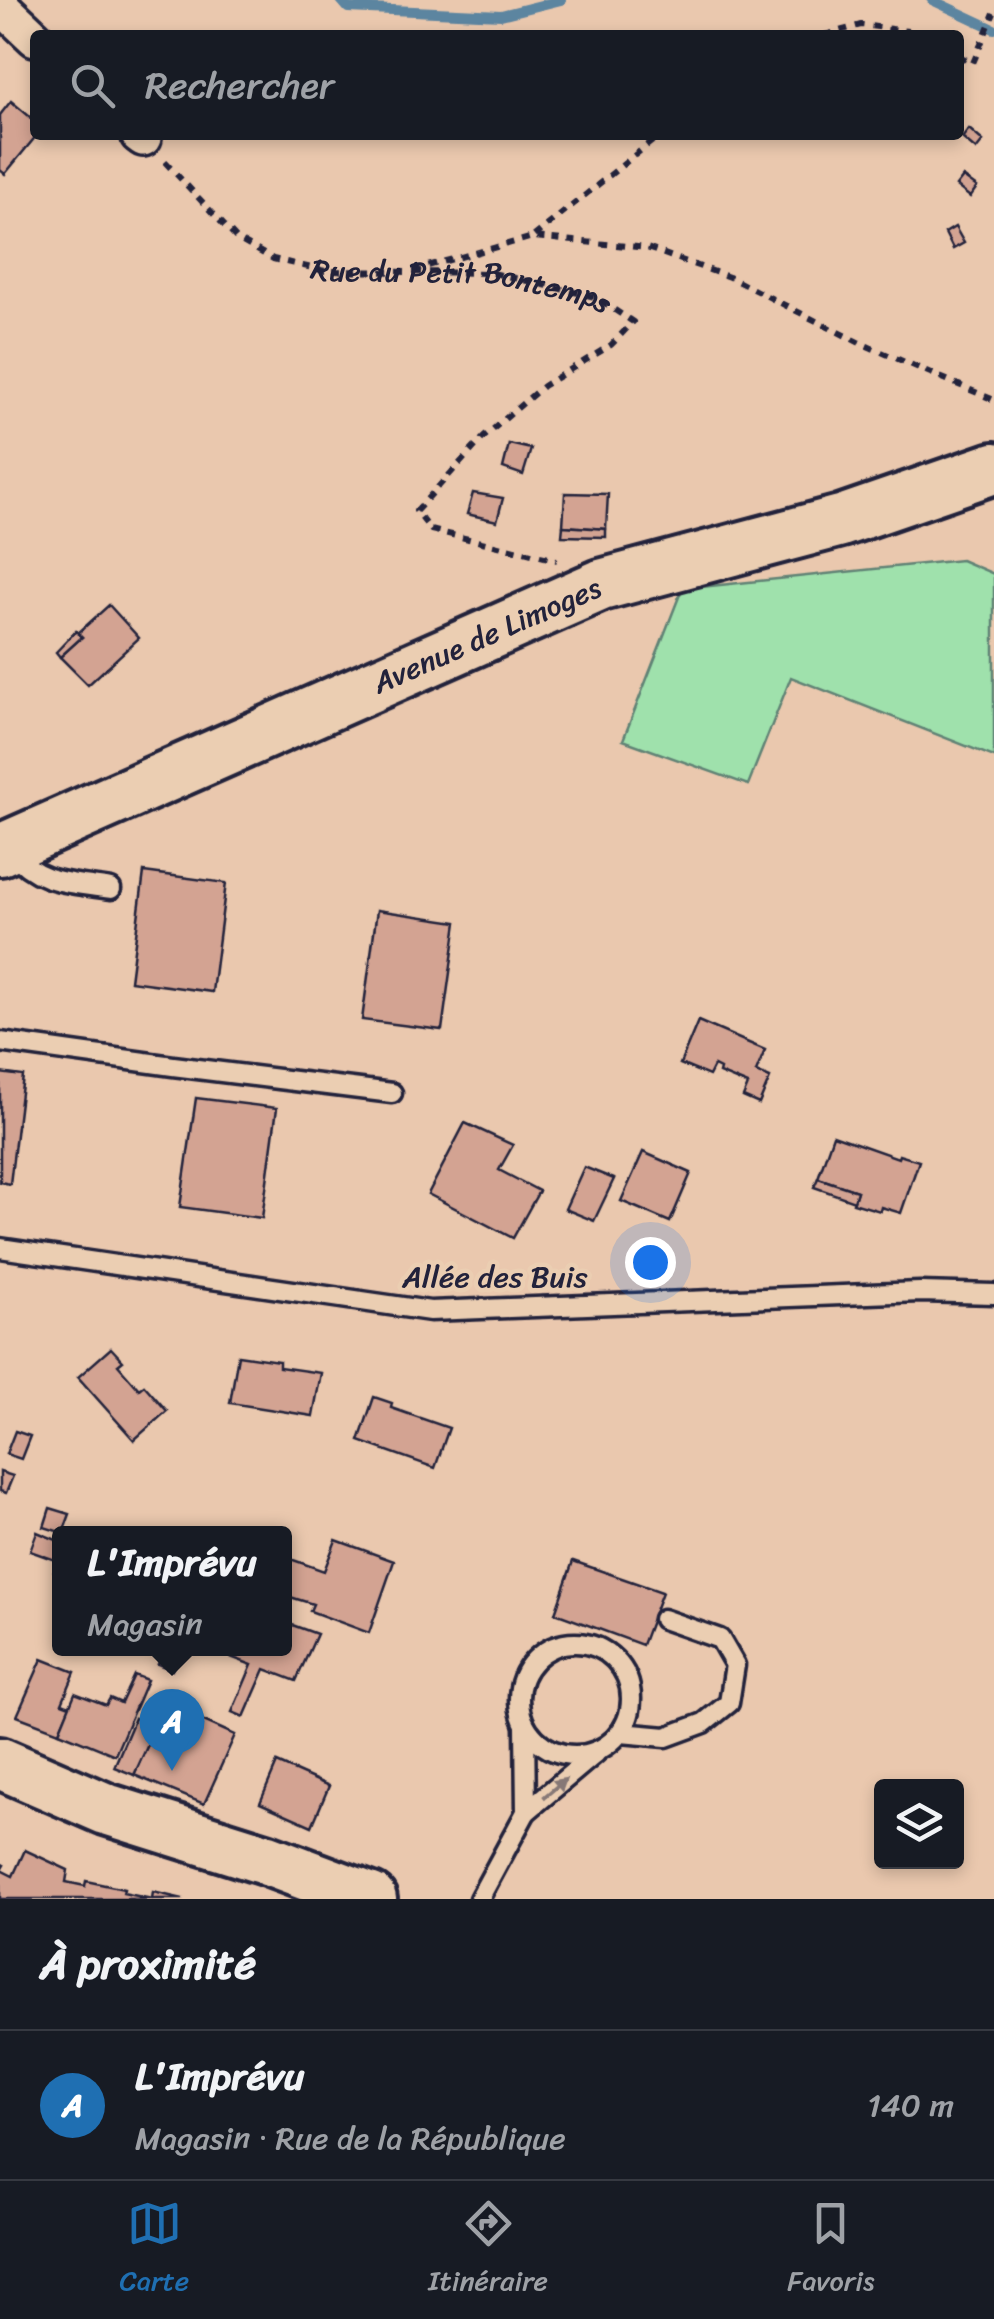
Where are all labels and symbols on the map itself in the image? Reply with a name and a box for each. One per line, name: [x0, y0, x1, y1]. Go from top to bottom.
street label: Rue du Petit Bontemps: [305, 242, 624, 329]
street label: Avenue de Limoges: [363, 561, 611, 710]
your location: [625, 1237, 676, 1288]
street label: Allée des Buis: [401, 1250, 588, 1304]
pin: A: [140, 1688, 204, 1771]
one-way arrow: [542, 1777, 567, 1799]

